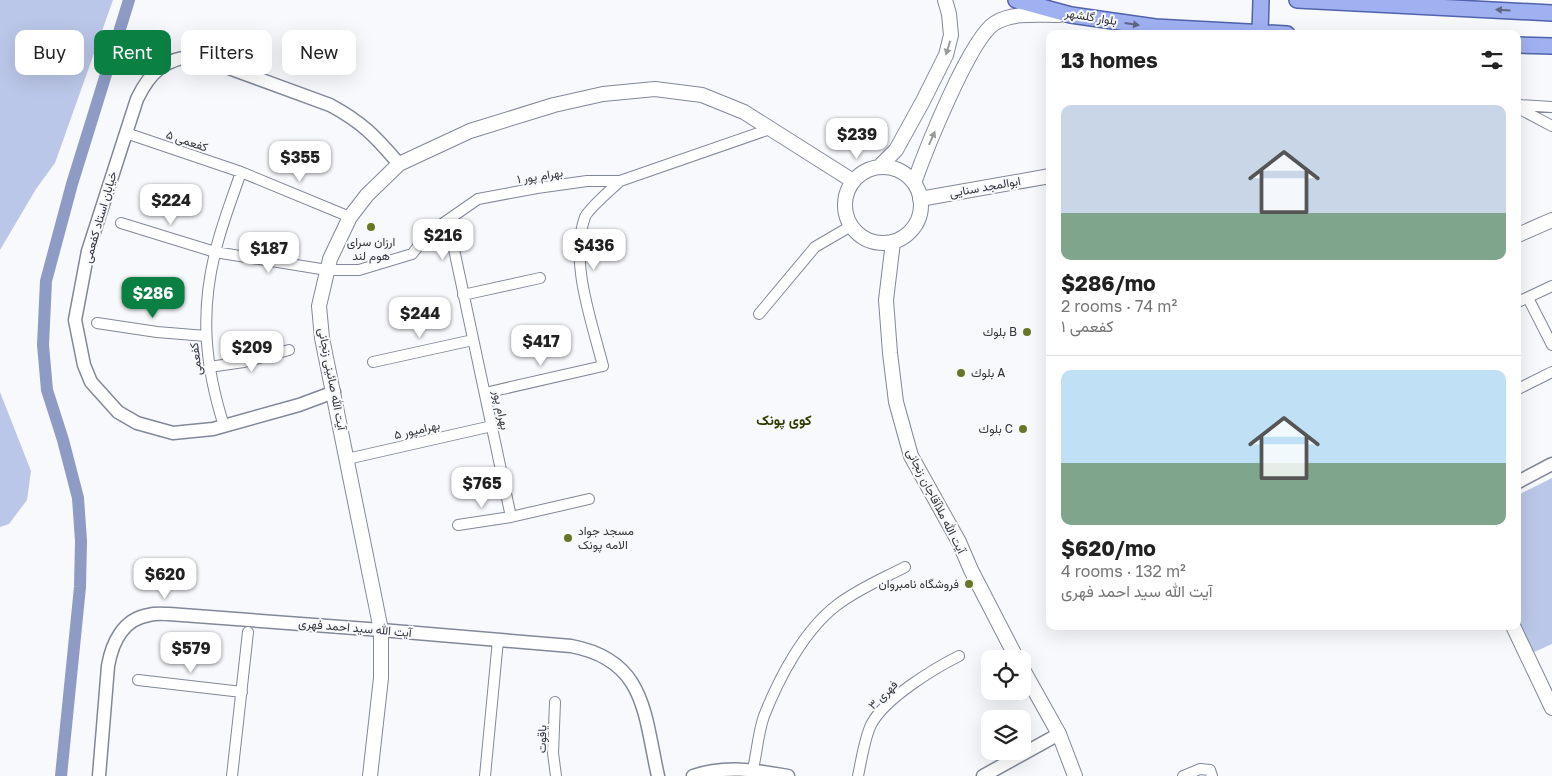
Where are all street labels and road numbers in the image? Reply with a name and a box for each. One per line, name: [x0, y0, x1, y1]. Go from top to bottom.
street label: بلوار گلشهر: [1063, 5, 1118, 29]
street label: کفعمی ۵: [164, 126, 210, 156]
street label: بهرام پور ۱: [516, 164, 564, 188]
street label: خیابان استاد کفعمی: [79, 169, 121, 265]
street label: ابوالمجد سنایی: [948, 173, 1022, 201]
street label: آیت الله صائینی زنجانی: [314, 326, 350, 433]
street label: کفعمی: [186, 342, 206, 376]
street label: بهرام پور: [489, 388, 513, 431]
street label: بهرامپور ۵: [392, 417, 442, 443]
street label: آیت الله ملاآقاجان زنجانی: [903, 446, 970, 557]
street label: آیت الله سید احمد فهری: [298, 615, 413, 641]
street label: فهری ۳: [865, 677, 901, 713]
street label: یاقوت: [534, 725, 550, 753]

